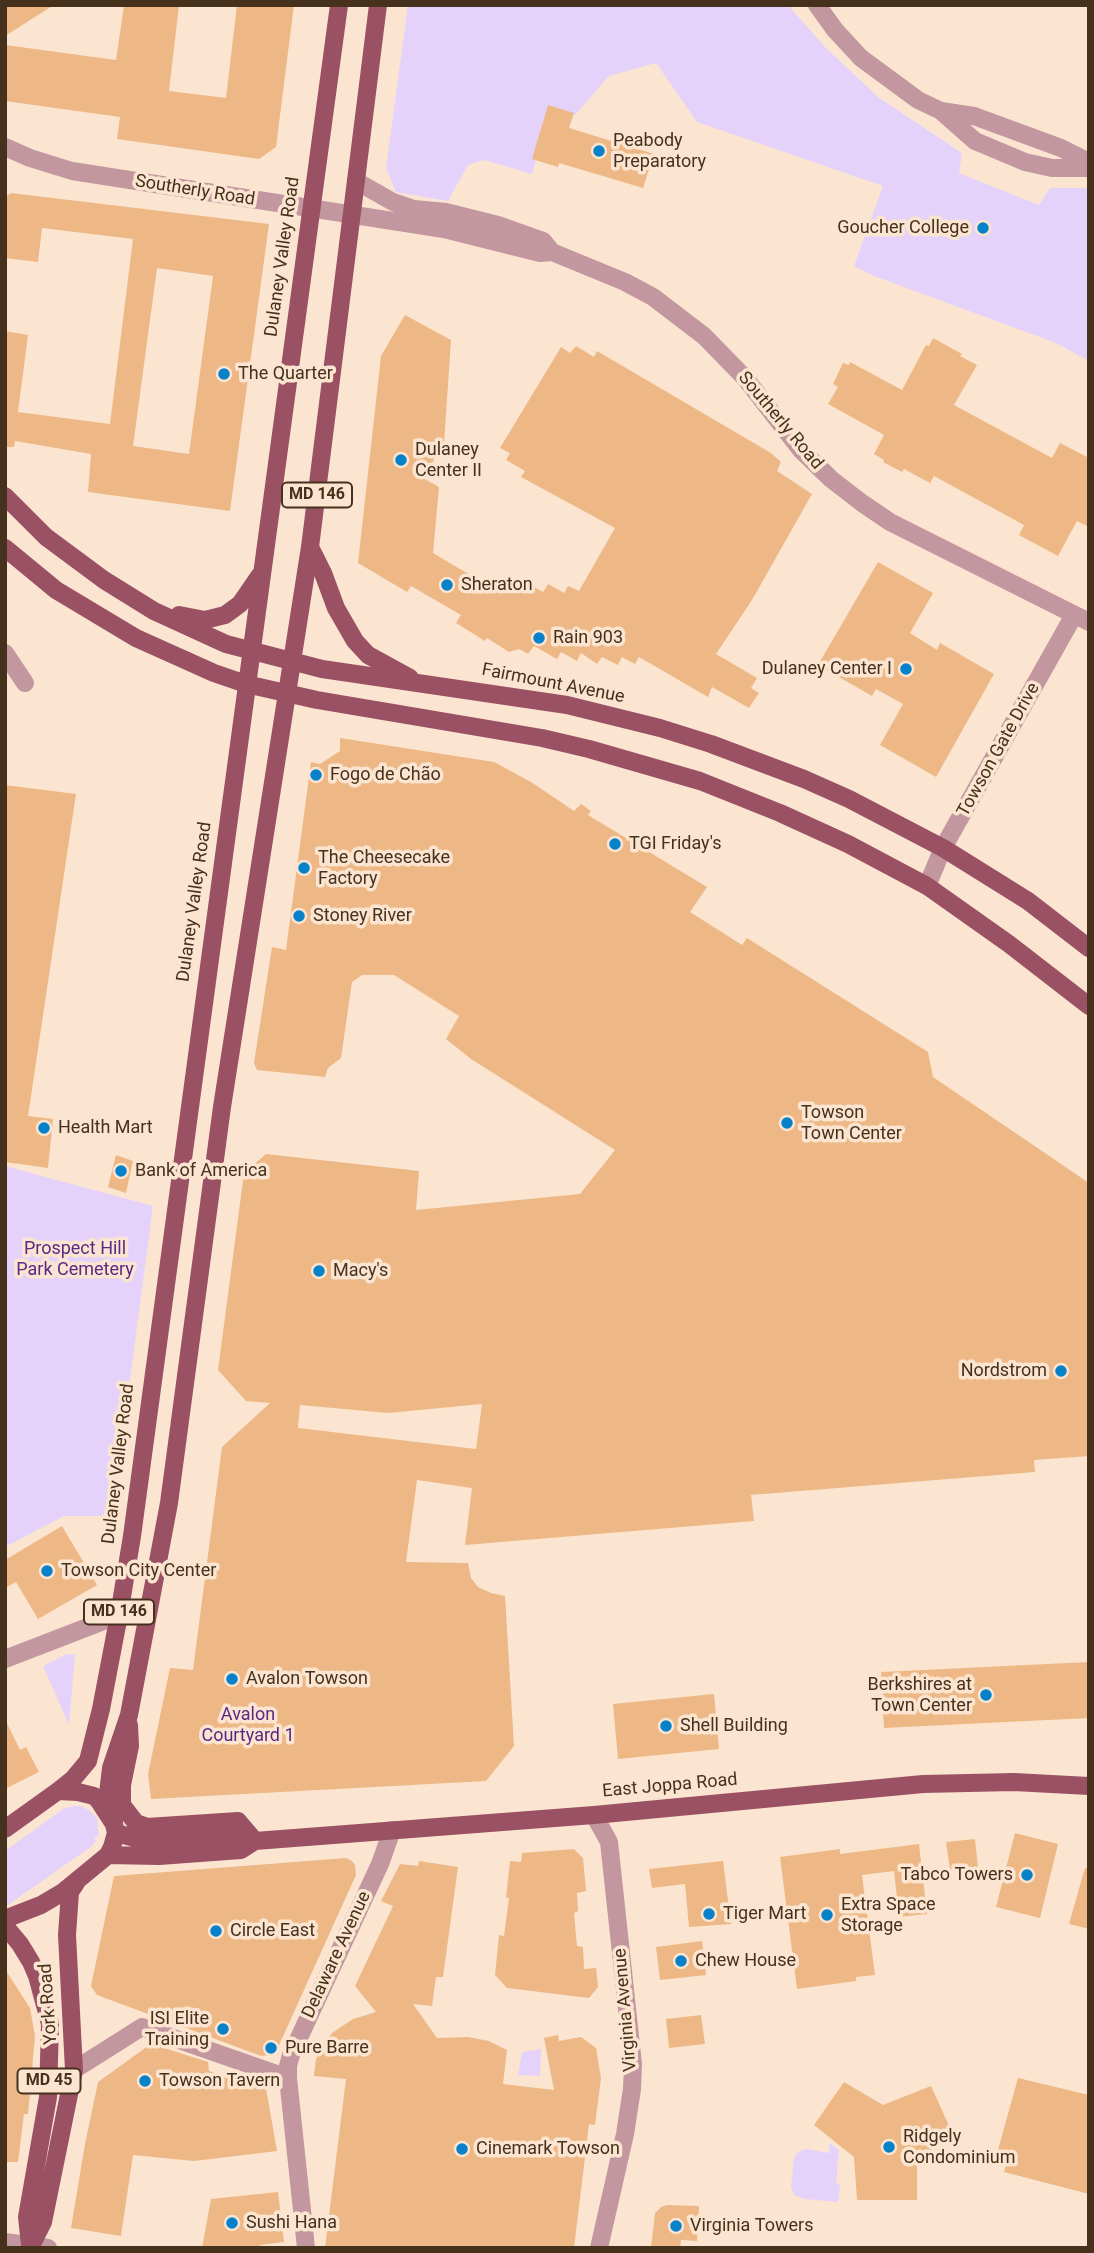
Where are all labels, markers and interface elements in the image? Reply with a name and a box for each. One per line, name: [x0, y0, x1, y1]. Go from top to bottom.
place label: Peabody Preparatory: [613, 130, 706, 172]
marker: Peabody Preparatory: [591, 143, 607, 159]
street label: Southerly Road: [134, 171, 256, 211]
street label: Dulaney Valley Road: [261, 175, 305, 339]
place label: Goucher College: [837, 217, 969, 239]
marker: Goucher College: [975, 220, 991, 236]
place label: The Quarter: [238, 363, 333, 385]
marker: The Quarter: [216, 366, 232, 382]
street label: Southerly Road: [733, 368, 827, 474]
place label: Dulaney Center II: [415, 439, 482, 482]
marker: Dulaney Center II: [393, 452, 409, 468]
road number: MD 146: [282, 482, 352, 508]
place label: Sheraton: [461, 574, 533, 596]
marker: Sheraton: [439, 577, 455, 593]
place label: Rain 903: [553, 627, 623, 649]
marker: Rain 903: [531, 630, 547, 646]
place label: Dulaney Center I: [762, 658, 892, 680]
street label: Fairmount Avenue: [480, 660, 626, 708]
marker: Dulaney Center I: [898, 661, 914, 677]
street label: Towson Gate Drive: [953, 679, 1045, 821]
place label: Fogo de Chão: [330, 764, 441, 786]
marker: Fogo de Chão: [308, 767, 324, 783]
street label: Dulaney Valley Road: [173, 820, 217, 984]
place label: TGI Friday's: [629, 833, 722, 855]
marker: TGI Friday's: [607, 836, 623, 852]
place label: The Cheesecake Factory: [318, 847, 450, 890]
marker: The Cheesecake Factory: [296, 860, 312, 876]
place label: Stoney River: [313, 905, 412, 927]
marker: Stoney River: [291, 908, 307, 924]
place label: Towson Town Center: [801, 1102, 902, 1144]
marker: Towson Town Center: [779, 1115, 795, 1131]
place label: Health Mart: [58, 1117, 153, 1139]
marker: Health Mart: [36, 1120, 52, 1136]
place label: Bank of America: [135, 1160, 267, 1182]
marker: Bank of America: [113, 1163, 129, 1179]
park label: Prospect Hill Park Cemetery: [16, 1238, 134, 1280]
place label: Macy's: [333, 1260, 388, 1282]
marker: Macy's: [311, 1263, 327, 1279]
place label: Nordstrom: [961, 1360, 1047, 1382]
marker: Nordstrom: [1053, 1363, 1069, 1379]
street label: Dulaney Valley Road: [98, 1383, 140, 1545]
place label: Towson City Center: [61, 1560, 216, 1582]
marker: Towson City Center: [39, 1563, 55, 1579]
road number: MD 146: [84, 1600, 154, 1624]
place label: Avalon Towson: [246, 1668, 368, 1690]
marker: Avalon Towson: [224, 1671, 240, 1687]
place label: Berkshires at Town Center: [868, 1674, 972, 1716]
marker: Berkshires at Town Center: [978, 1687, 994, 1703]
park label: Avalon Courtyard 1: [201, 1704, 295, 1746]
place label: Shell Building: [680, 1715, 788, 1737]
marker: Shell Building: [658, 1718, 674, 1734]
street label: East Joppa Road: [602, 1769, 738, 1803]
place label: Tabco Towers: [901, 1864, 1013, 1886]
marker: Tabco Towers: [1019, 1867, 1035, 1883]
street label: Delaware Avenue: [298, 1888, 376, 2022]
place label: Extra Space Storage: [841, 1894, 936, 1937]
place label: Tiger Mart: [723, 1903, 806, 1925]
marker: Tiger Mart: [701, 1906, 717, 1922]
marker: Extra Space Storage: [819, 1907, 835, 1923]
place label: Circle East: [230, 1920, 315, 1942]
marker: Circle East: [208, 1923, 224, 1939]
street label: Virginia Avenue: [610, 1947, 642, 2073]
place label: Chew House: [695, 1950, 796, 1972]
marker: Chew House: [673, 1953, 689, 1969]
street label: York Road: [35, 1963, 63, 2045]
place label: ISI Elite Training: [145, 2008, 209, 2050]
marker: ISI Elite Training: [215, 2021, 231, 2037]
place label: Pure Barre: [285, 2037, 369, 2059]
marker: Pure Barre: [263, 2040, 279, 2056]
road number: MD 45: [18, 2068, 80, 2094]
place label: Towson Tavern: [159, 2070, 280, 2092]
marker: Towson Tavern: [137, 2073, 153, 2089]
place label: Ridgely Condominium: [903, 2126, 1016, 2168]
place label: Cinemark Towson: [476, 2138, 620, 2160]
marker: Ridgely Condominium: [881, 2139, 897, 2155]
marker: Cinemark Towson: [454, 2141, 470, 2157]
place label: Sushi Hana: [246, 2212, 337, 2234]
marker: Sushi Hana: [224, 2215, 240, 2231]
place label: Virginia Towers: [690, 2215, 813, 2237]
marker: Virginia Towers: [668, 2218, 684, 2234]

